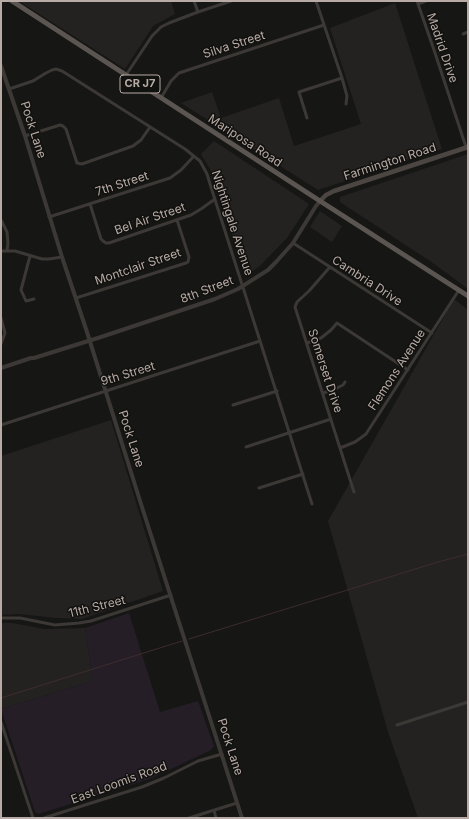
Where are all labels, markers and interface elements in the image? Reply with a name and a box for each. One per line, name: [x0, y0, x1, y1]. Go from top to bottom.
street label: Madrid Drive: [423, 11, 461, 85]
street label: Silva Street: [201, 28, 267, 62]
road number: CR J7: [120, 75, 160, 93]
street label: Pock Lane: [17, 100, 49, 160]
street label: Mariposa Road: [205, 112, 285, 170]
street label: Farmington Road: [342, 140, 438, 184]
street label: 7th Street: [94, 169, 150, 199]
street label: Nightingale Avenue: [208, 169, 256, 277]
street label: Bel Air Street: [113, 200, 187, 238]
street label: Montclair Street: [93, 246, 183, 288]
street label: Cambria Drive: [329, 253, 405, 309]
street label: 8th Street: [178, 273, 236, 307]
street label: Somerset Drive: [305, 327, 345, 415]
street label: Flemons Avenue: [365, 327, 429, 413]
street label: 9th Street: [99, 359, 157, 389]
street label: Pock Lane: [115, 409, 147, 469]
street label: 11th Street: [67, 593, 127, 621]
street label: Pock Lane: [214, 717, 246, 777]
street label: East Loomis Road: [69, 759, 169, 807]

